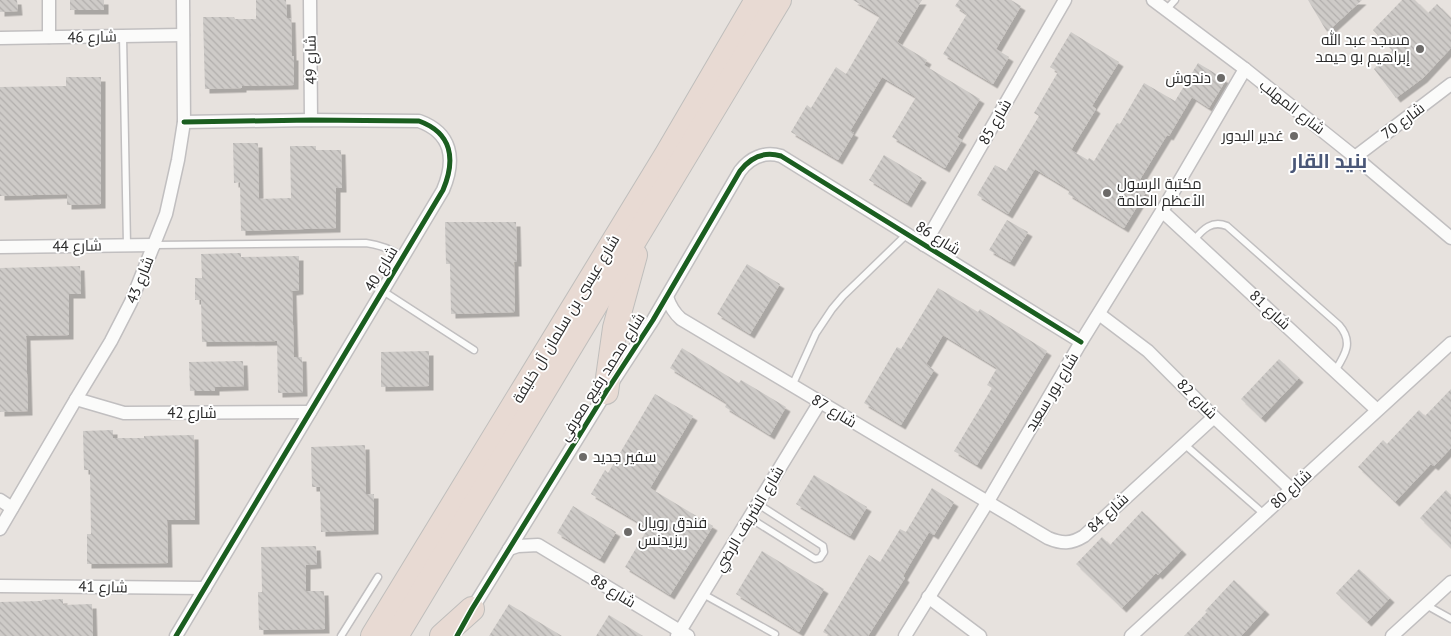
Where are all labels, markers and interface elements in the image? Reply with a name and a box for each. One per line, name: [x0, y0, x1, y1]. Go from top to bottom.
street label: شارع 46: [67, 27, 117, 48]
place label: مسجد عبد الله إبراهيم بو حيمد: [1316, 30, 1410, 67]
street label: شارع 49: [301, 35, 322, 85]
marker: مسجد عبد الله إبراهيم بو حيمد: [1414, 43, 1426, 55]
place label: دندوش: [1165, 68, 1211, 88]
marker: دندوش: [1215, 72, 1227, 84]
street label: شارع المهلب: [1254, 75, 1329, 140]
street label: شارع 85: [974, 96, 1017, 149]
street label: شارع 70: [1377, 98, 1429, 145]
place label: غدير البدور: [1221, 126, 1284, 145]
marker: غدير البدور: [1288, 130, 1300, 142]
district label: بنيد القار: [1290, 148, 1367, 174]
place label: مكتبة الرسول الأعظم العامة: [1117, 174, 1205, 211]
marker: مكتبة الرسول الأعظم العامة: [1101, 187, 1113, 199]
street label: شارع 86: [911, 216, 964, 260]
street label: شارع عيسى بن سلمان آل خليفة: [508, 231, 625, 407]
street label: شارع 44: [52, 236, 102, 257]
street label: شارع 40: [360, 243, 403, 296]
street label: شارع 43: [121, 253, 159, 307]
street label: شارع 81: [1244, 286, 1295, 335]
street label: شارع محمد رفيع معرفي: [554, 309, 651, 446]
street label: شارع بور سعيد: [1021, 349, 1084, 435]
street label: شارع 82: [1172, 374, 1222, 424]
street label: شارع 87: [807, 390, 860, 433]
street label: شارع 42: [167, 403, 217, 424]
place label: سفير جديد: [593, 447, 656, 466]
marker: سفير جديد: [577, 451, 589, 463]
street label: شارع الشريف الرضي: [710, 462, 790, 577]
street label: شارع 80: [1266, 465, 1317, 514]
street label: شارع 84: [1083, 489, 1134, 538]
place label: فندق رويال ريزيدنس: [638, 513, 707, 550]
marker: فندق رويال ريزيدنس: [622, 526, 634, 538]
street label: شارع 88: [586, 570, 639, 613]
street label: شارع 41: [78, 577, 128, 598]

